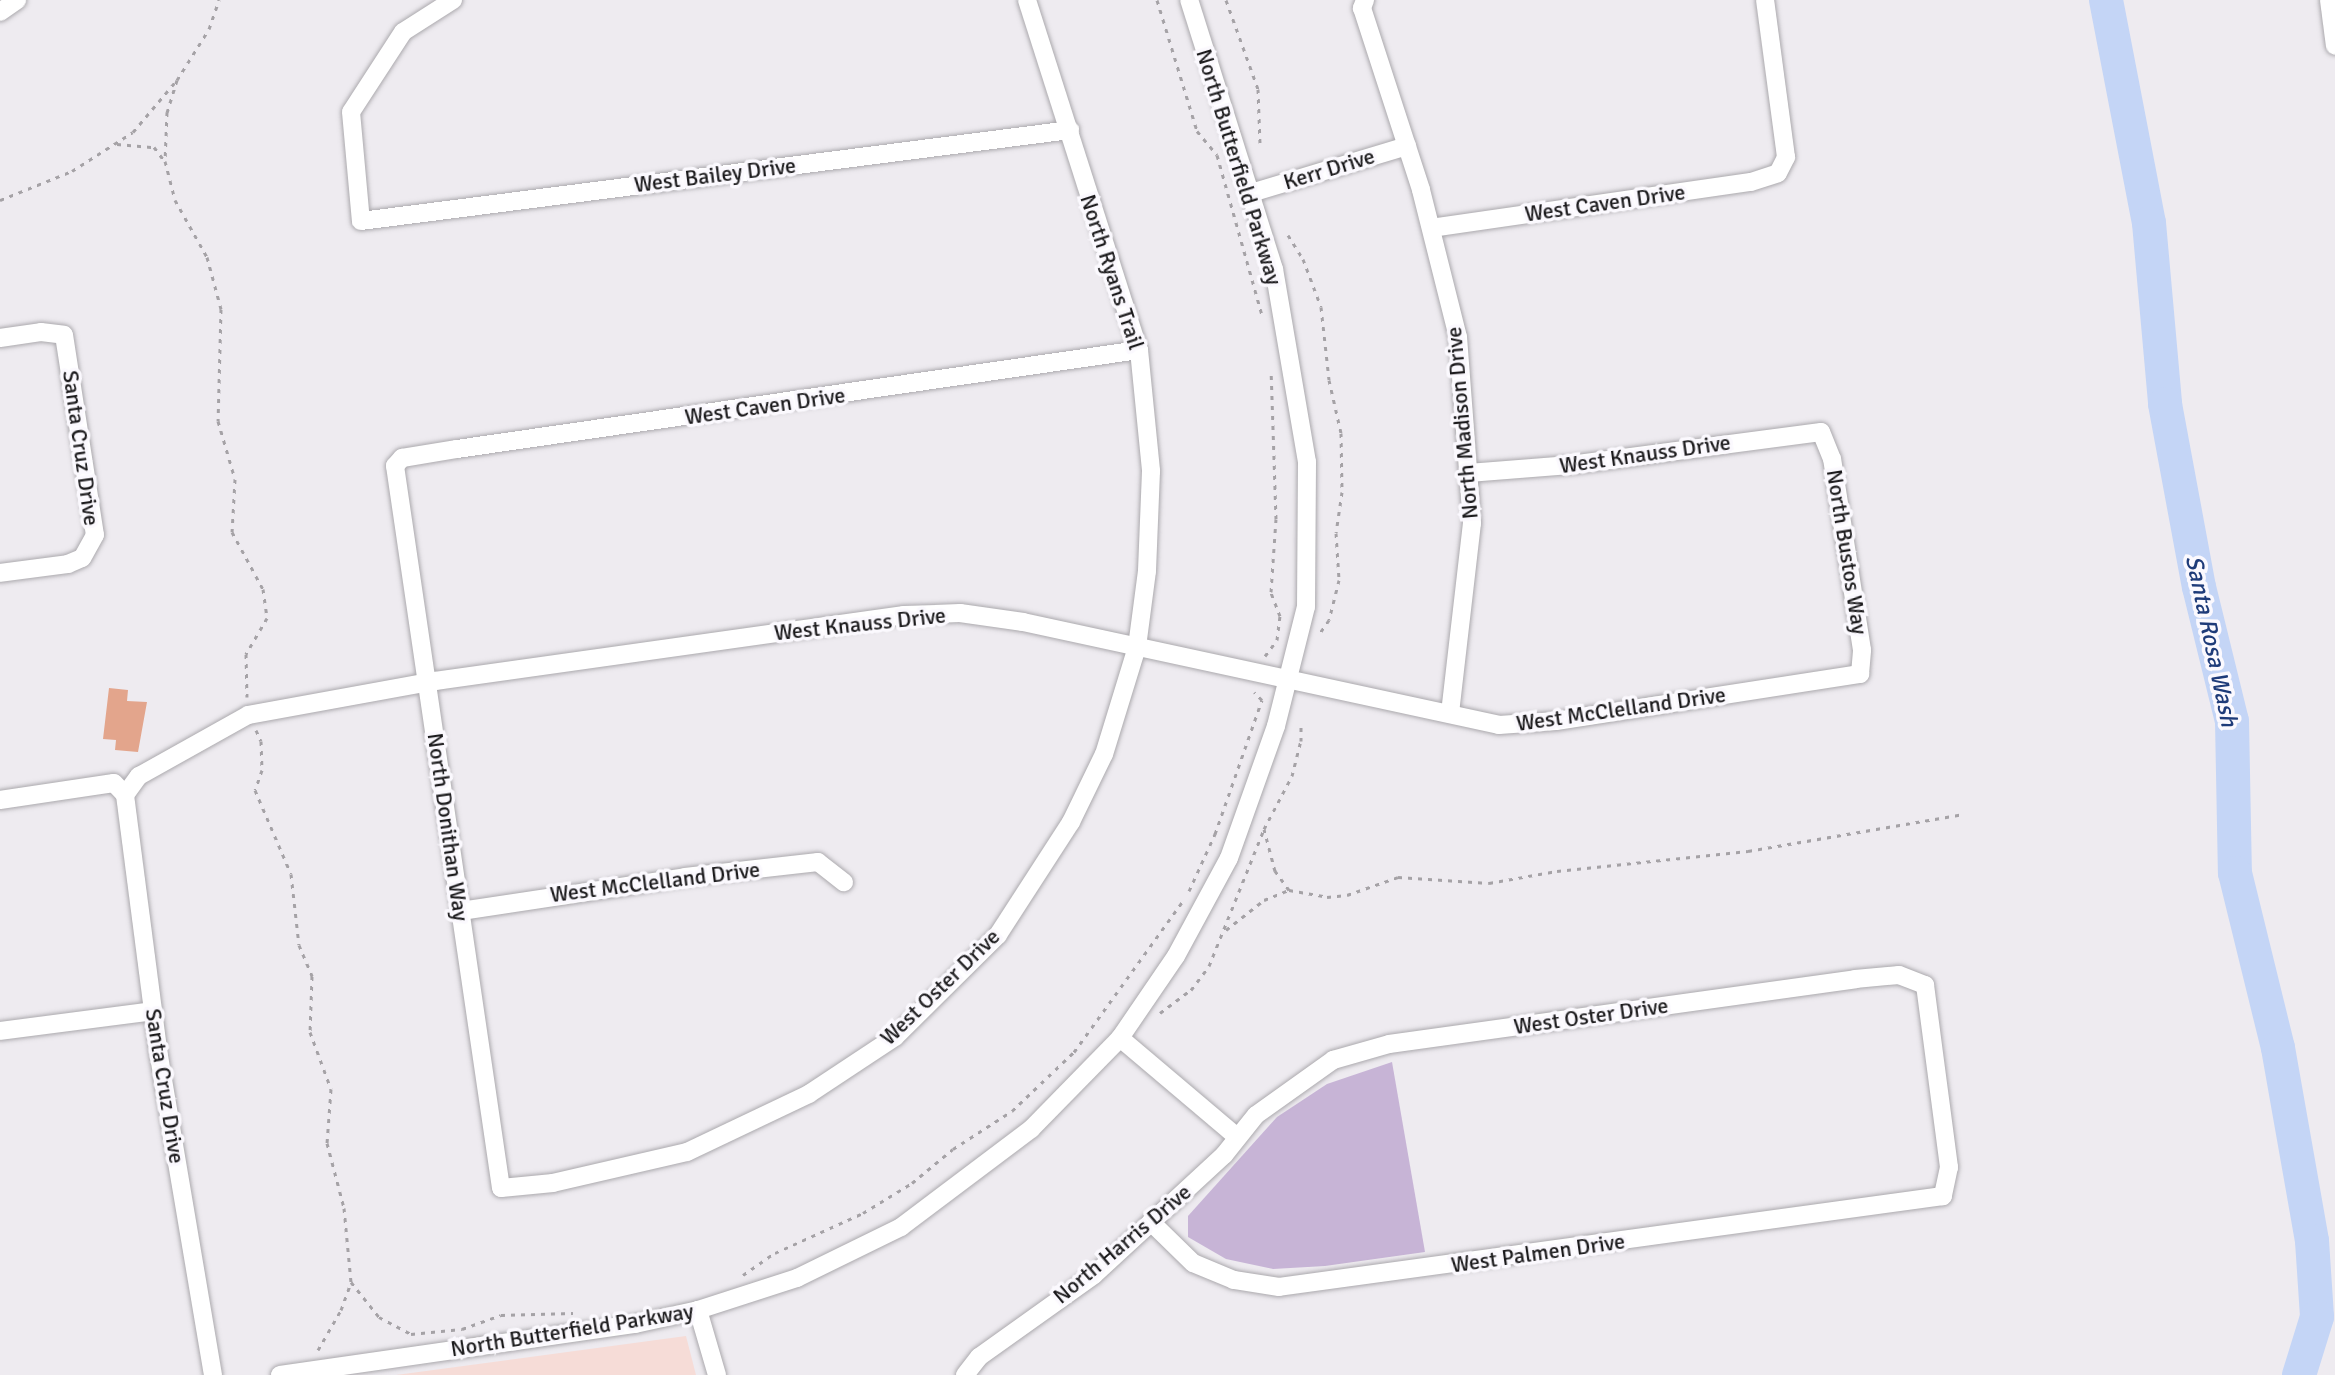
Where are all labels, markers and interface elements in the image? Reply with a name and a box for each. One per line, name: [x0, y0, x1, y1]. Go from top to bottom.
street label: North Butterfield Parkway: [1190, 46, 1288, 288]
street label: Kerr Drive: [1280, 143, 1378, 195]
street label: West Bailey Drive: [633, 152, 797, 198]
street label: West Caven Drive: [1523, 179, 1687, 227]
street label: North Ryans Trail: [1074, 191, 1150, 353]
street label: North Madison Drive: [1440, 326, 1484, 520]
street label: Santa Cruz Drive: [57, 369, 105, 527]
street label: West Caven Drive: [683, 382, 847, 430]
street label: West Knauss Drive: [1558, 429, 1732, 479]
street label: North Bustos Way: [1821, 468, 1873, 636]
water label: Santa Rosa Wash: [2179, 553, 2243, 729]
street label: West Knauss Drive: [773, 602, 947, 646]
street label: West McClelland Drive: [1515, 681, 1727, 737]
street label: North Donithan Way: [422, 731, 474, 923]
street label: West McClelland Drive: [549, 856, 761, 908]
street label: West Oster Drive: [875, 923, 1005, 1051]
street label: West Oster Drive: [1512, 992, 1670, 1040]
street label: Santa Cruz Drive: [140, 1007, 190, 1165]
street label: North Harris Drive: [1048, 1179, 1196, 1309]
street label: West Palmen Drive: [1449, 1228, 1627, 1278]
street label: North Butterfield Parkway: [449, 1298, 695, 1362]

